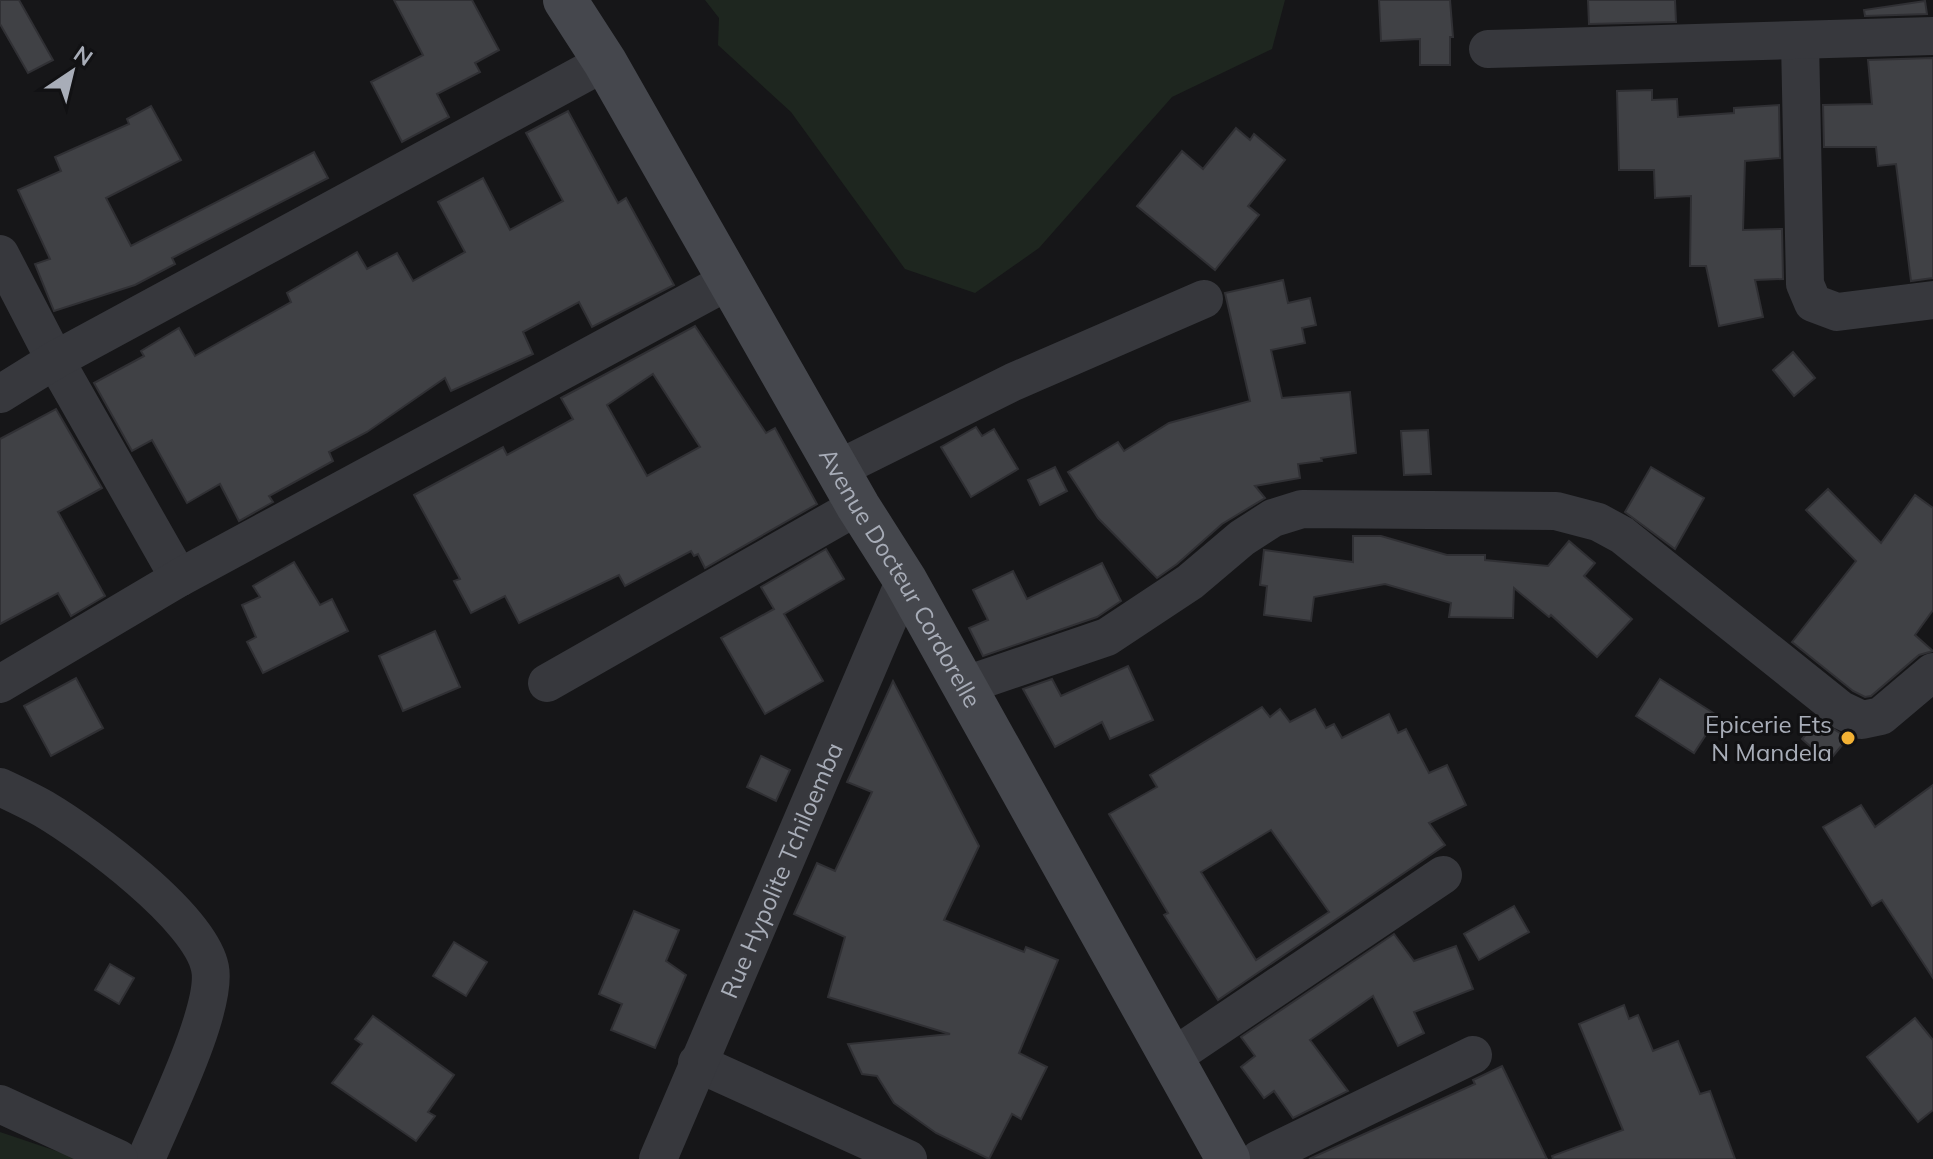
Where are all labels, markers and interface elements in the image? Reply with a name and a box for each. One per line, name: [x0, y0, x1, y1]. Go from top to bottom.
north arrow: [32, 32, 112, 112]
text: N: [69, 39, 98, 72]
street label: Avenue Docteur Cordorelle: [813, 442, 988, 713]
place label: Epicerie Ets N Mandela: [1705, 709, 1832, 767]
marker: Epicerie Ets N Mandela: [1839, 729, 1857, 747]
street label: Rue Hypolite Tchiloemba: [713, 738, 849, 1002]

